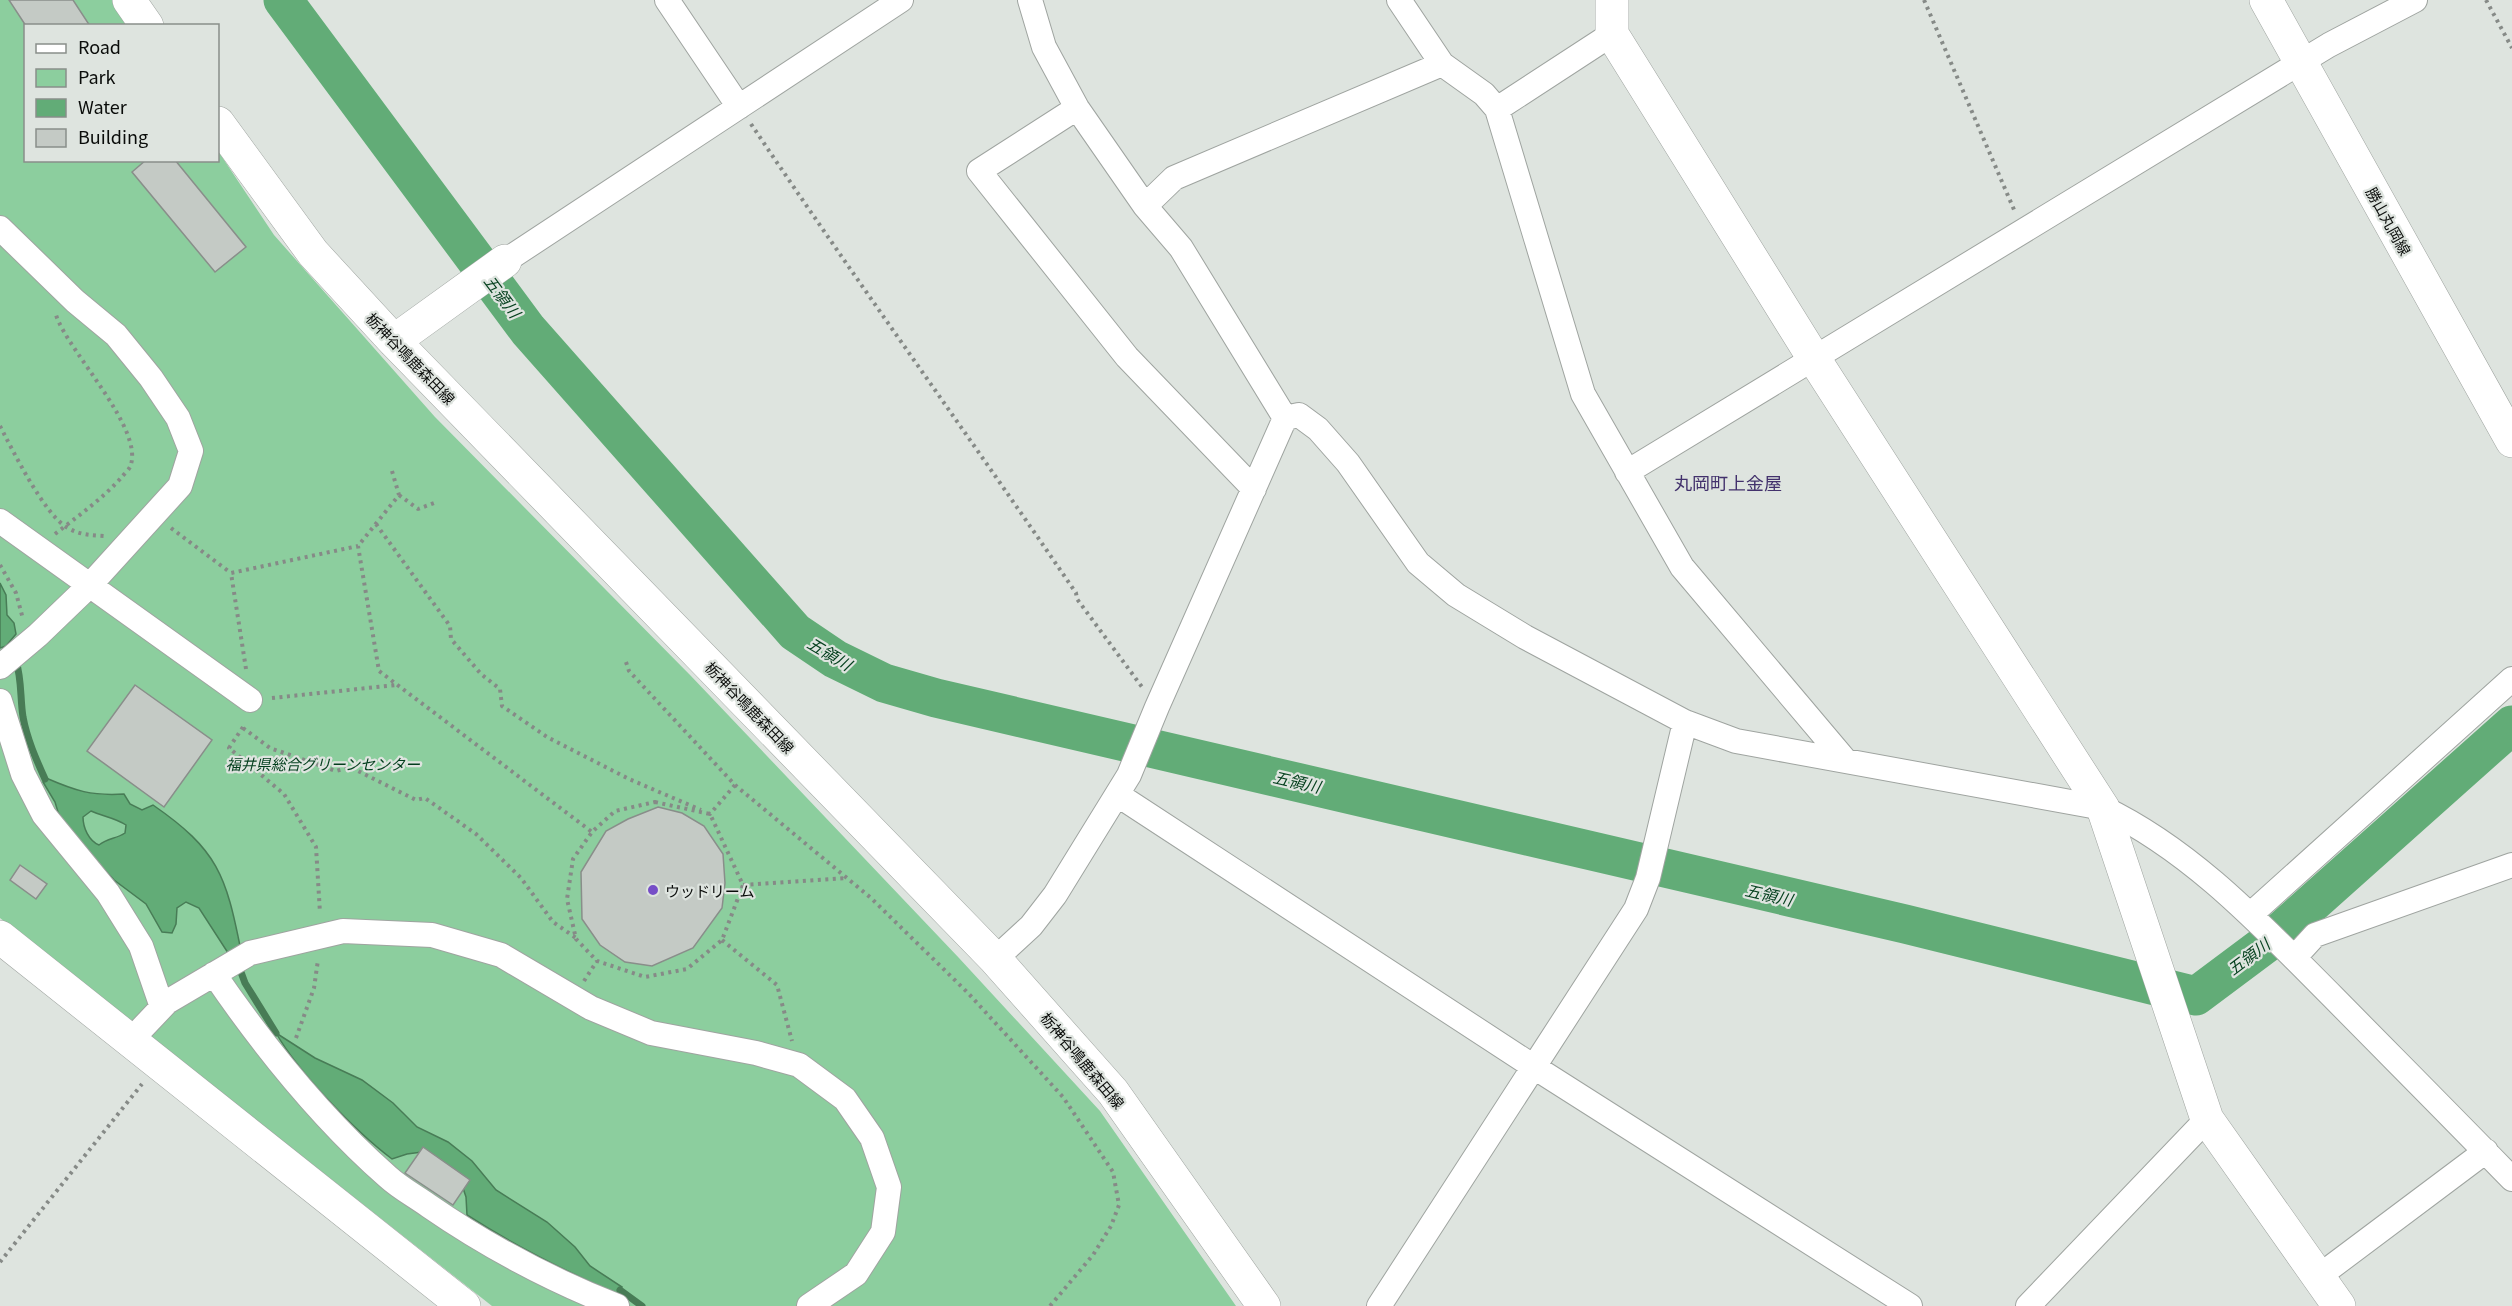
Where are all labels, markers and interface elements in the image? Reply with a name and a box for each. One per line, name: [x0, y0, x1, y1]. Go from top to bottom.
legend: [24, 24, 219, 162]
text: Road: [78, 33, 121, 59]
text: Park: [78, 63, 116, 89]
text: Water: [78, 93, 128, 119]
text: Building: [78, 123, 148, 149]
street label: 勝山丸岡線: [2362, 183, 2416, 259]
water label: 五領川: [479, 270, 528, 324]
street label: 栃神谷鳴鹿森田線: [362, 308, 460, 408]
district label: 丸岡町上金屋: [1674, 469, 1782, 495]
water label: 五領川: [803, 630, 858, 677]
street label: 栃神谷鳴鹿森田線: [701, 657, 799, 757]
park label: 福井県総合グリーンセンター: [226, 753, 421, 774]
water label: 五領川: [1271, 764, 1325, 799]
water label: 五領川: [1743, 877, 1797, 912]
place label: ウッドリーム: [665, 880, 755, 901]
marker: ウッドリーム: [646, 883, 660, 897]
water label: 五領川: [2222, 931, 2276, 980]
street label: 栃神谷鳴鹿森田線: [1036, 1007, 1130, 1113]

